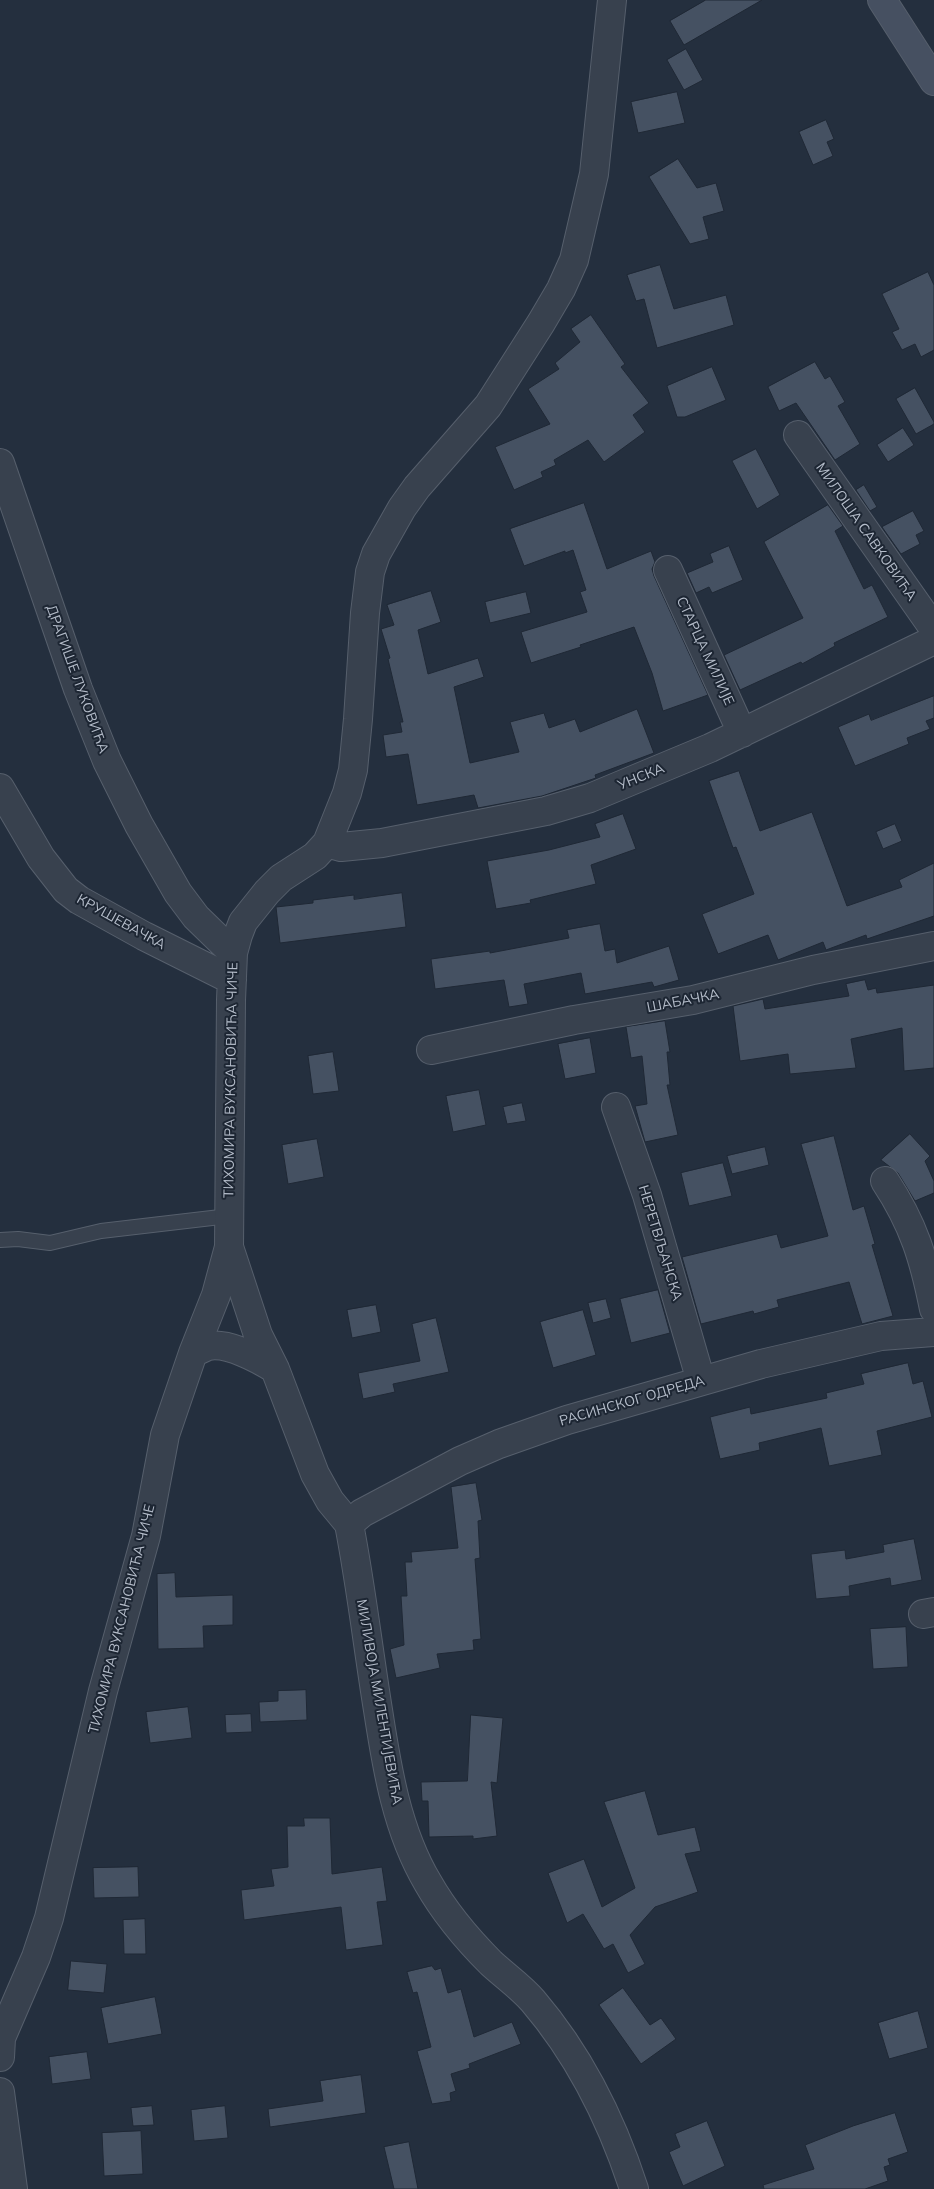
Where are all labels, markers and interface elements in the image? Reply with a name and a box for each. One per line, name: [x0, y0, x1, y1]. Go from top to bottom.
street label: МИЛОША САВКОВИЋА: [812, 460, 920, 604]
street label: СТАРЦА МИЛИЈЕ: [672, 594, 738, 708]
street label: ДРАГИШЕ ЛУКОВИЋА: [42, 602, 112, 756]
street label: УНСКА: [615, 760, 667, 794]
street label: КРУШЕВАЧКА: [74, 891, 168, 953]
street label: ТИХОМИРА ВУКСАНОВИЋА ЧИЧЕ: [221, 962, 241, 1198]
street label: ШАБАЧКА: [645, 986, 721, 1016]
street label: НЕРЕТВЉАНСКА: [634, 1183, 686, 1303]
street label: РАСИНСКОГ ОДРЕДА: [557, 1372, 707, 1430]
street label: ТИХОМИРА ВУКСАНОВИЋА ЧИЧЕ: [85, 1503, 159, 1735]
street label: МИЛИВОЈА МИЛЕНТИЈЕВИЋА: [353, 1598, 405, 1806]

